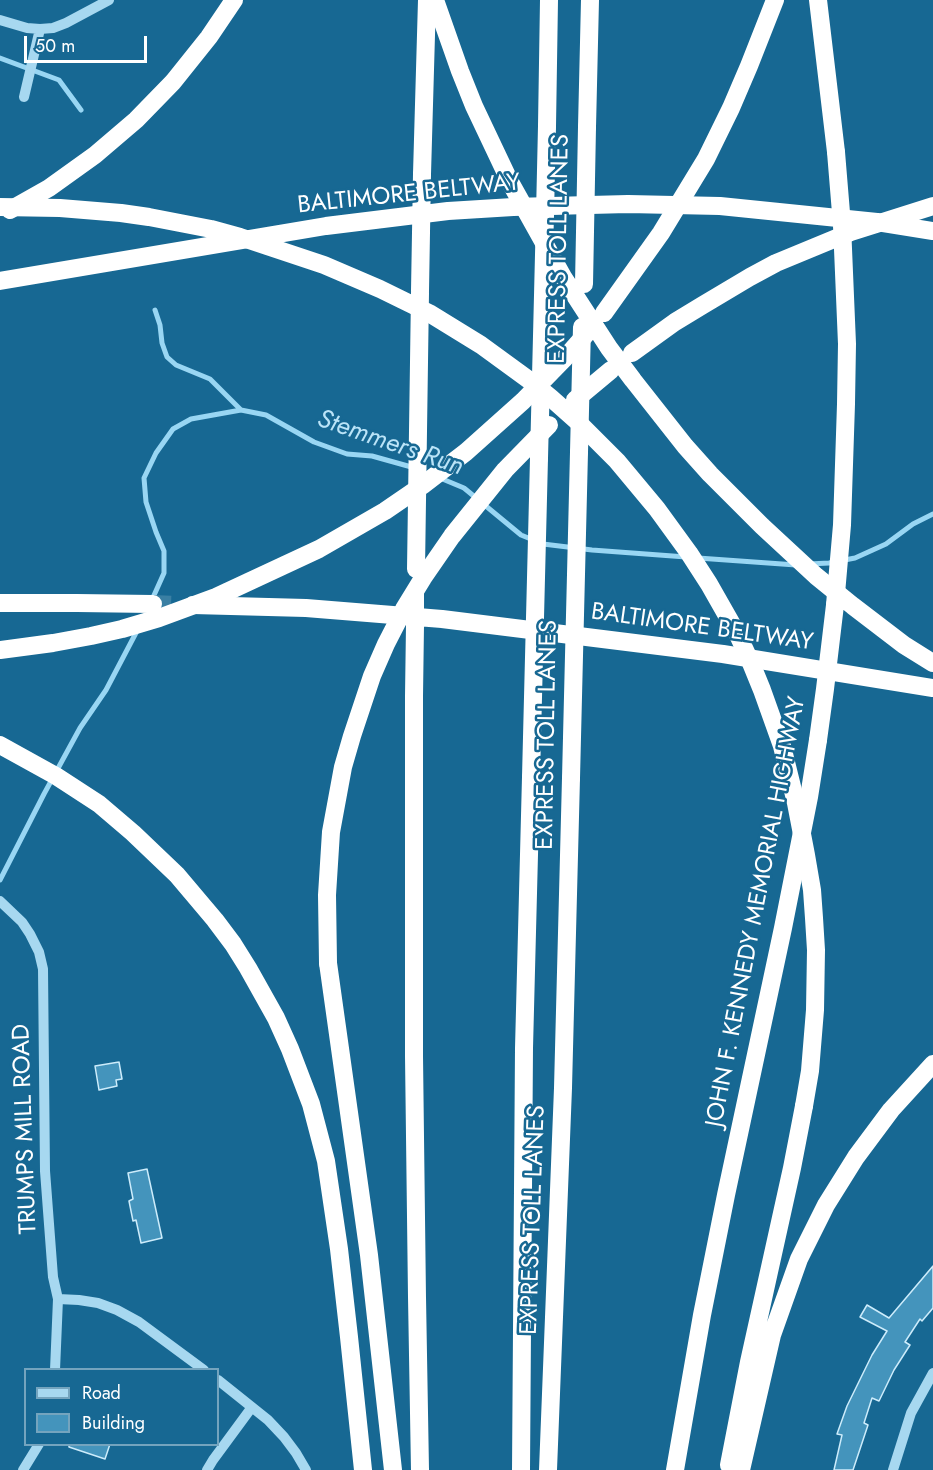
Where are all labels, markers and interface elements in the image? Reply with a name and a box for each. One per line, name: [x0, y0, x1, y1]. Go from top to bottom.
scale bar: [27, 24, 150, 62]
text: 50 m: [35, 33, 75, 59]
street label: EXPRESS TOLL LANES: [544, 134, 576, 364]
street label: BALTIMORE BELTWAY: [296, 169, 522, 221]
water label: Stemmers Run: [313, 404, 467, 484]
street label: BALTIMORE BELTWAY: [589, 598, 815, 658]
street label: EXPRESS TOLL LANES: [532, 620, 564, 850]
street label: JOHN F. KENNEDY MEMORIAL HIGHWAY: [701, 694, 813, 1130]
street label: TRUMPS MILL ROAD: [8, 1023, 44, 1235]
street label: EXPRESS TOLL LANES: [516, 1105, 552, 1335]
legend: [24, 1368, 219, 1446]
text: Road: [82, 1380, 121, 1406]
text: Building: [82, 1410, 145, 1436]

